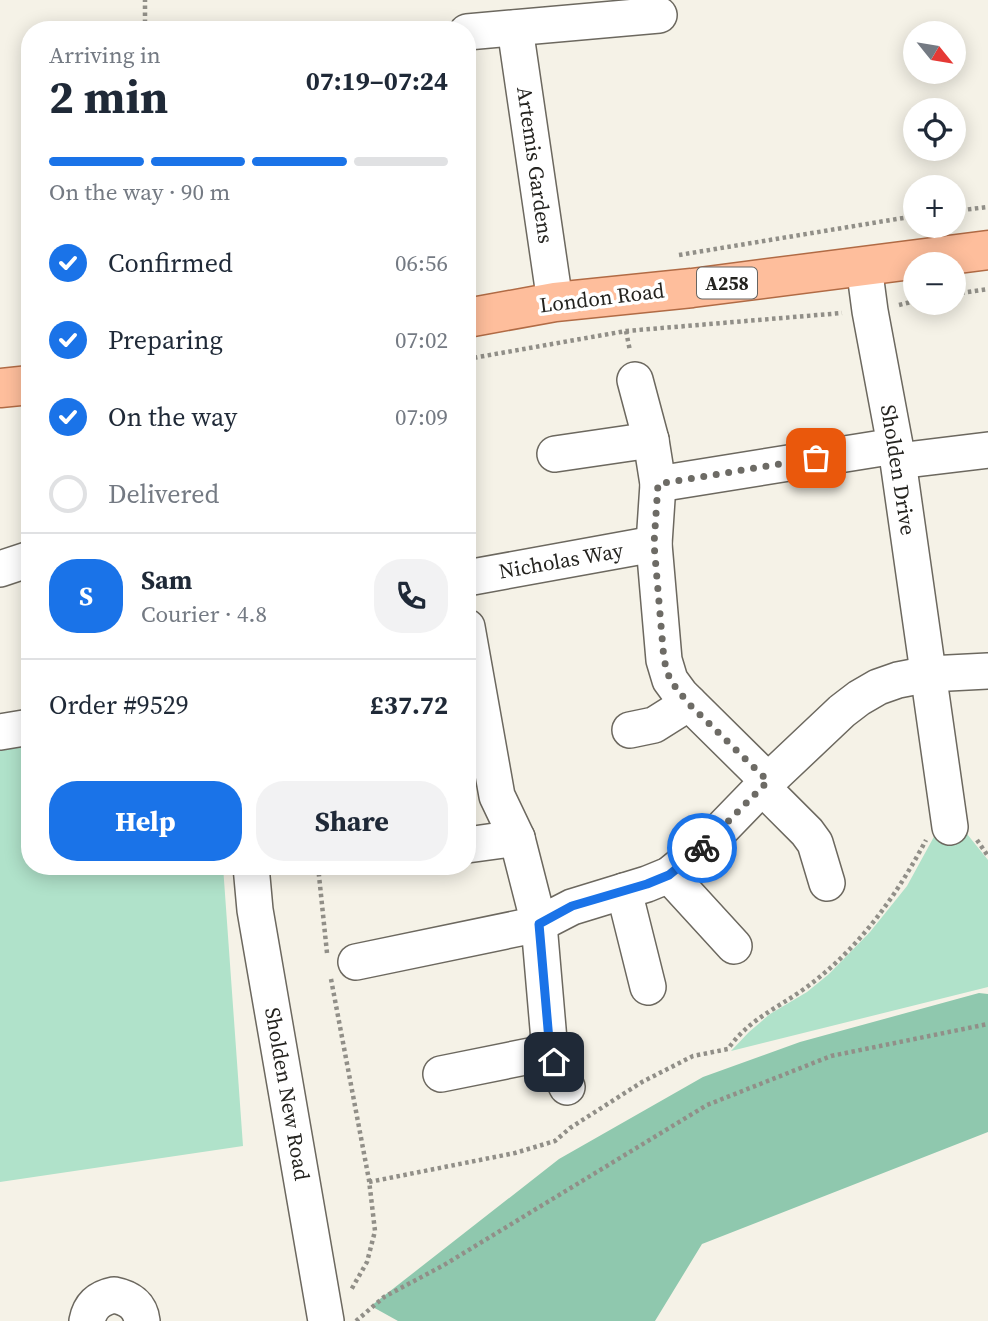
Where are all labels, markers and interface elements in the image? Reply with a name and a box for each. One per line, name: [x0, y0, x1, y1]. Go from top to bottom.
north arrow: [903, 21, 966, 84]
map controls: [903, 21, 966, 315]
text: Arriving in: [49, 39, 161, 71]
text: 07:19–07:24: [306, 63, 448, 99]
text: 2 min: [49, 65, 168, 128]
street label: Artemis Gardens: [510, 85, 561, 245]
button: locate: [903, 98, 966, 161]
button: +: [903, 175, 966, 238]
text: On the way · 90 m: [49, 176, 230, 208]
icon: check: [49, 244, 87, 282]
text: Confirmed: [108, 245, 233, 281]
text: 06:56: [395, 247, 448, 279]
button: −: [903, 252, 966, 315]
road number: A258: [697, 268, 757, 298]
street label: London Road: [538, 275, 666, 320]
icon: check: [49, 321, 87, 359]
text: Preparing: [108, 322, 223, 358]
text: 07:02: [395, 324, 448, 356]
icon: check: [49, 398, 87, 436]
text: On the way: [108, 399, 237, 435]
text: 07:09: [395, 401, 448, 433]
street label: Sholden Drive: [874, 403, 923, 537]
pin: [786, 428, 846, 488]
icon: bag: [797, 439, 835, 477]
text: Delivered: [108, 476, 219, 512]
street label: Nicholas Way: [496, 535, 626, 586]
button: phone: [374, 559, 448, 633]
text: Sam: [141, 562, 192, 598]
text: S: [79, 578, 93, 614]
text: Courier · 4.8: [141, 598, 267, 630]
text: Order #9529: [49, 687, 189, 723]
text: £37.72: [370, 687, 448, 723]
button: Help: [49, 781, 242, 861]
button: Share: [256, 781, 448, 861]
courier: [667, 813, 737, 883]
icon: bike: [683, 829, 721, 867]
street label: Sholden New Road: [258, 1005, 317, 1183]
pin: [524, 1032, 584, 1092]
icon: home: [535, 1043, 573, 1081]

